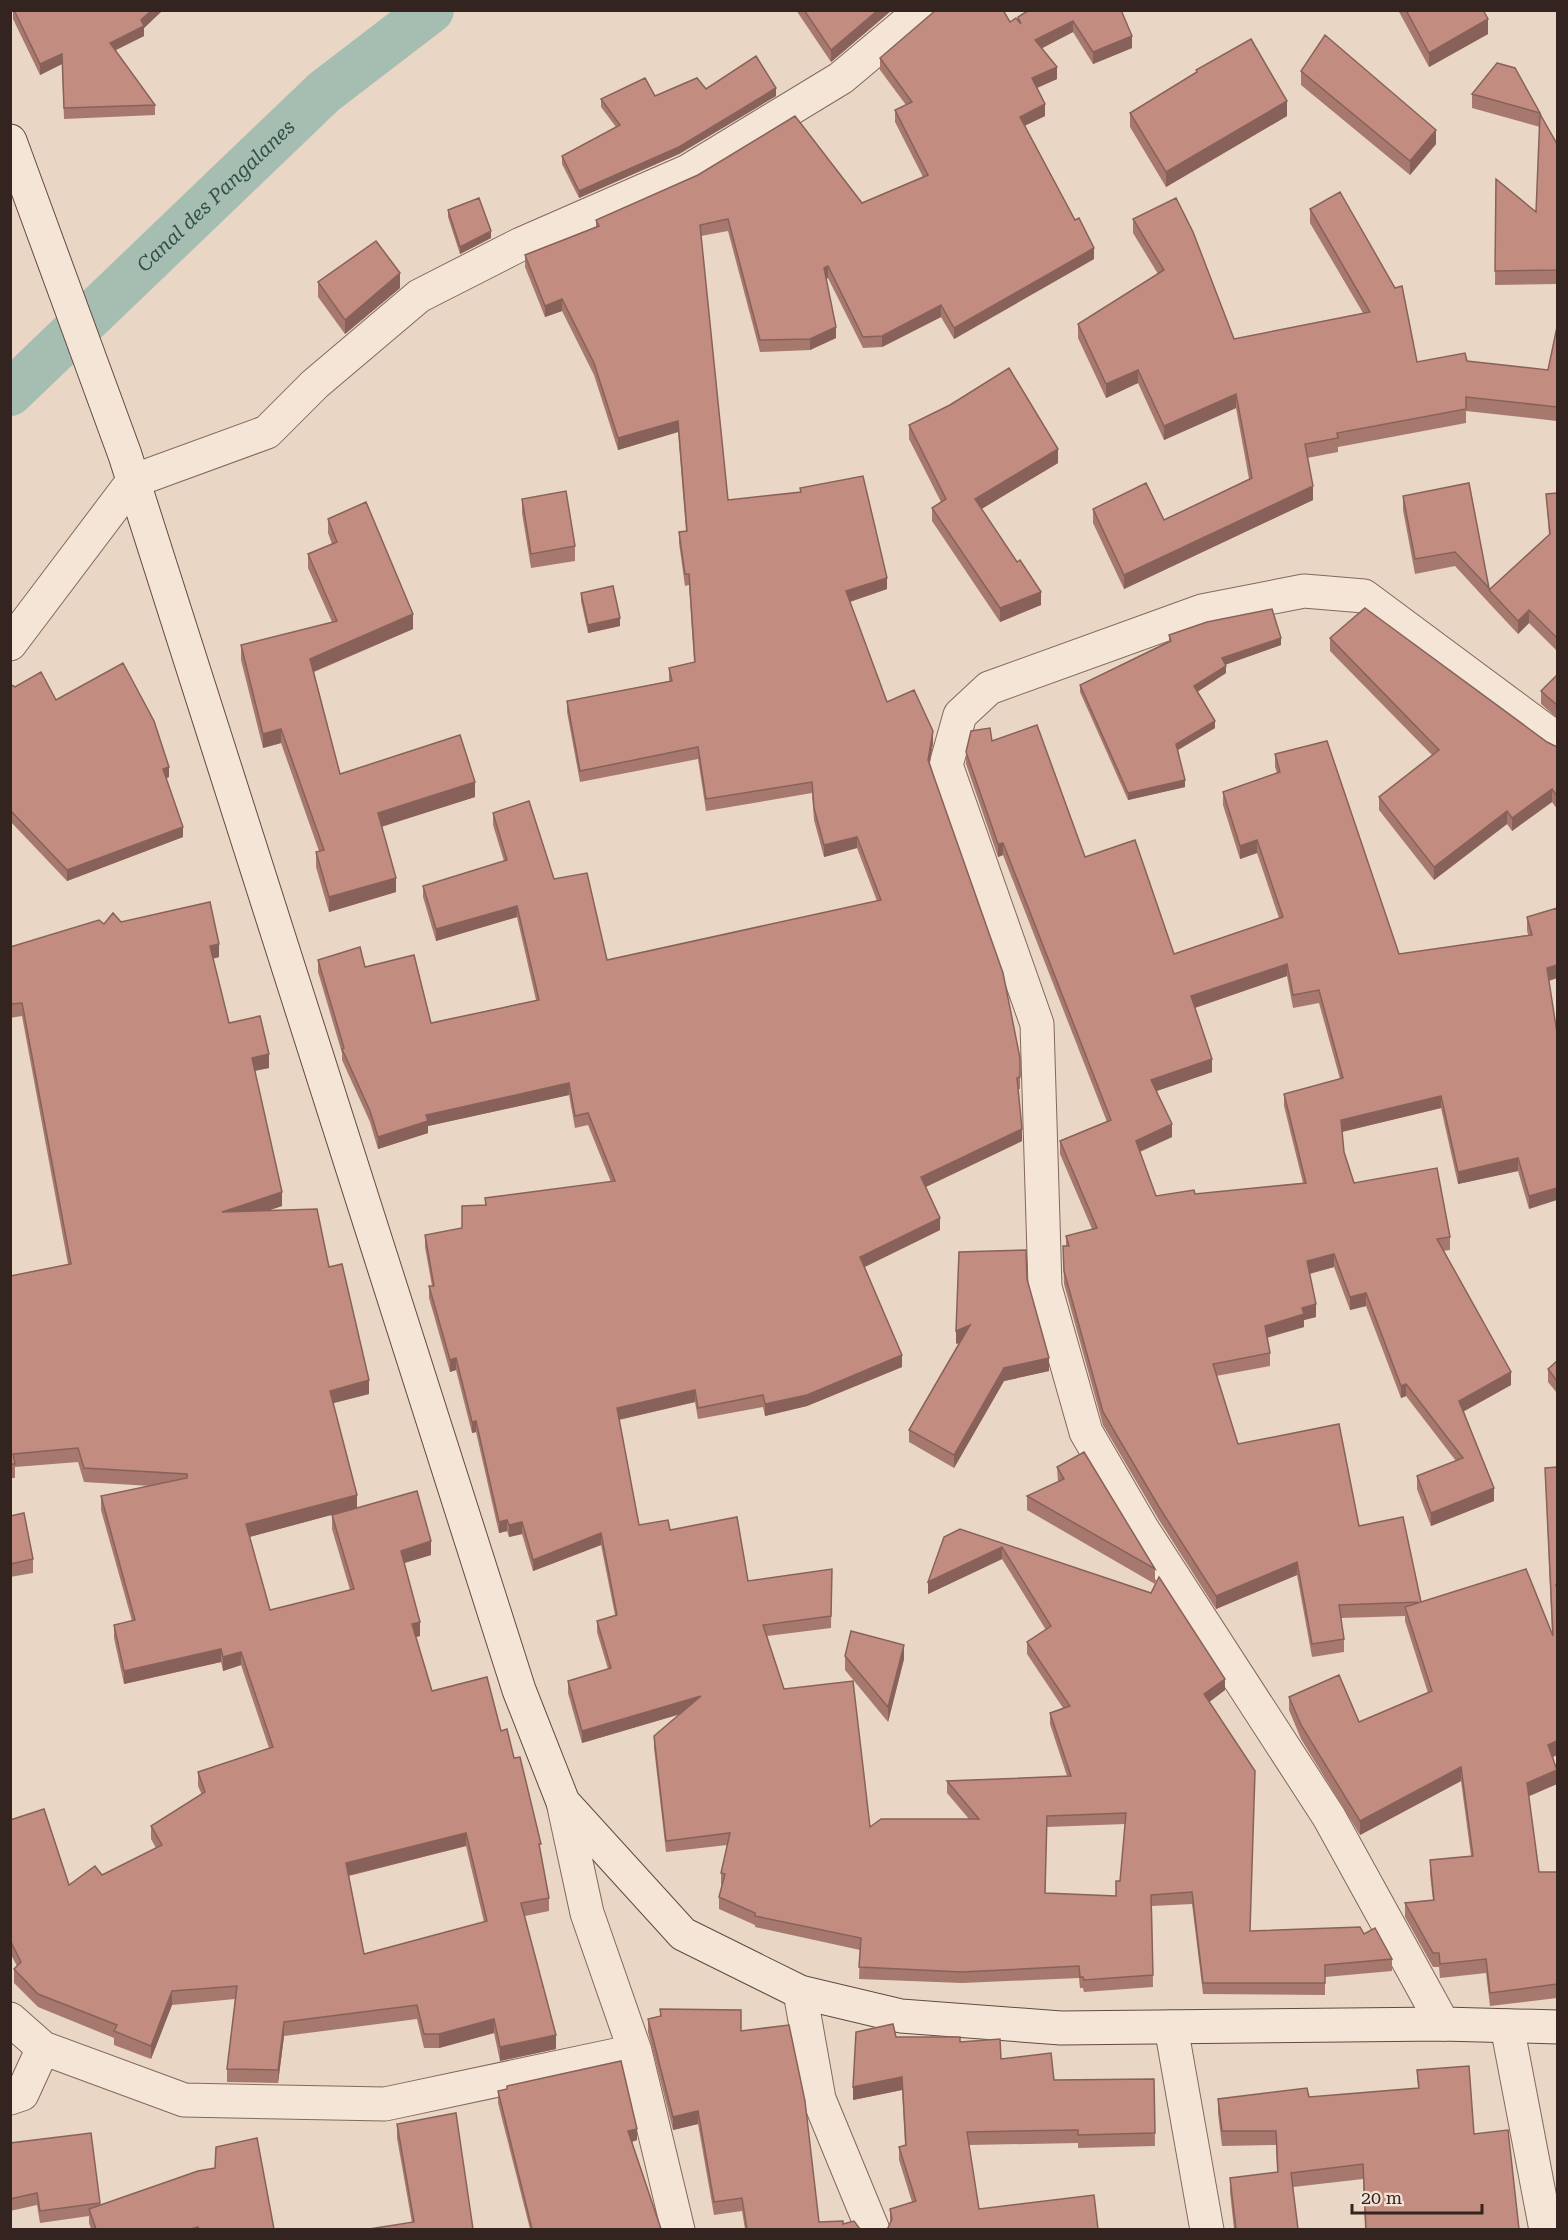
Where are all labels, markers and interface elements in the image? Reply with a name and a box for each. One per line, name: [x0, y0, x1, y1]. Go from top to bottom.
water label: Canal des Pangalanes: [132, 115, 300, 277]
scale bar: [1352, 2177, 1482, 2215]
text: 20 m: [1361, 2187, 1402, 2208]

